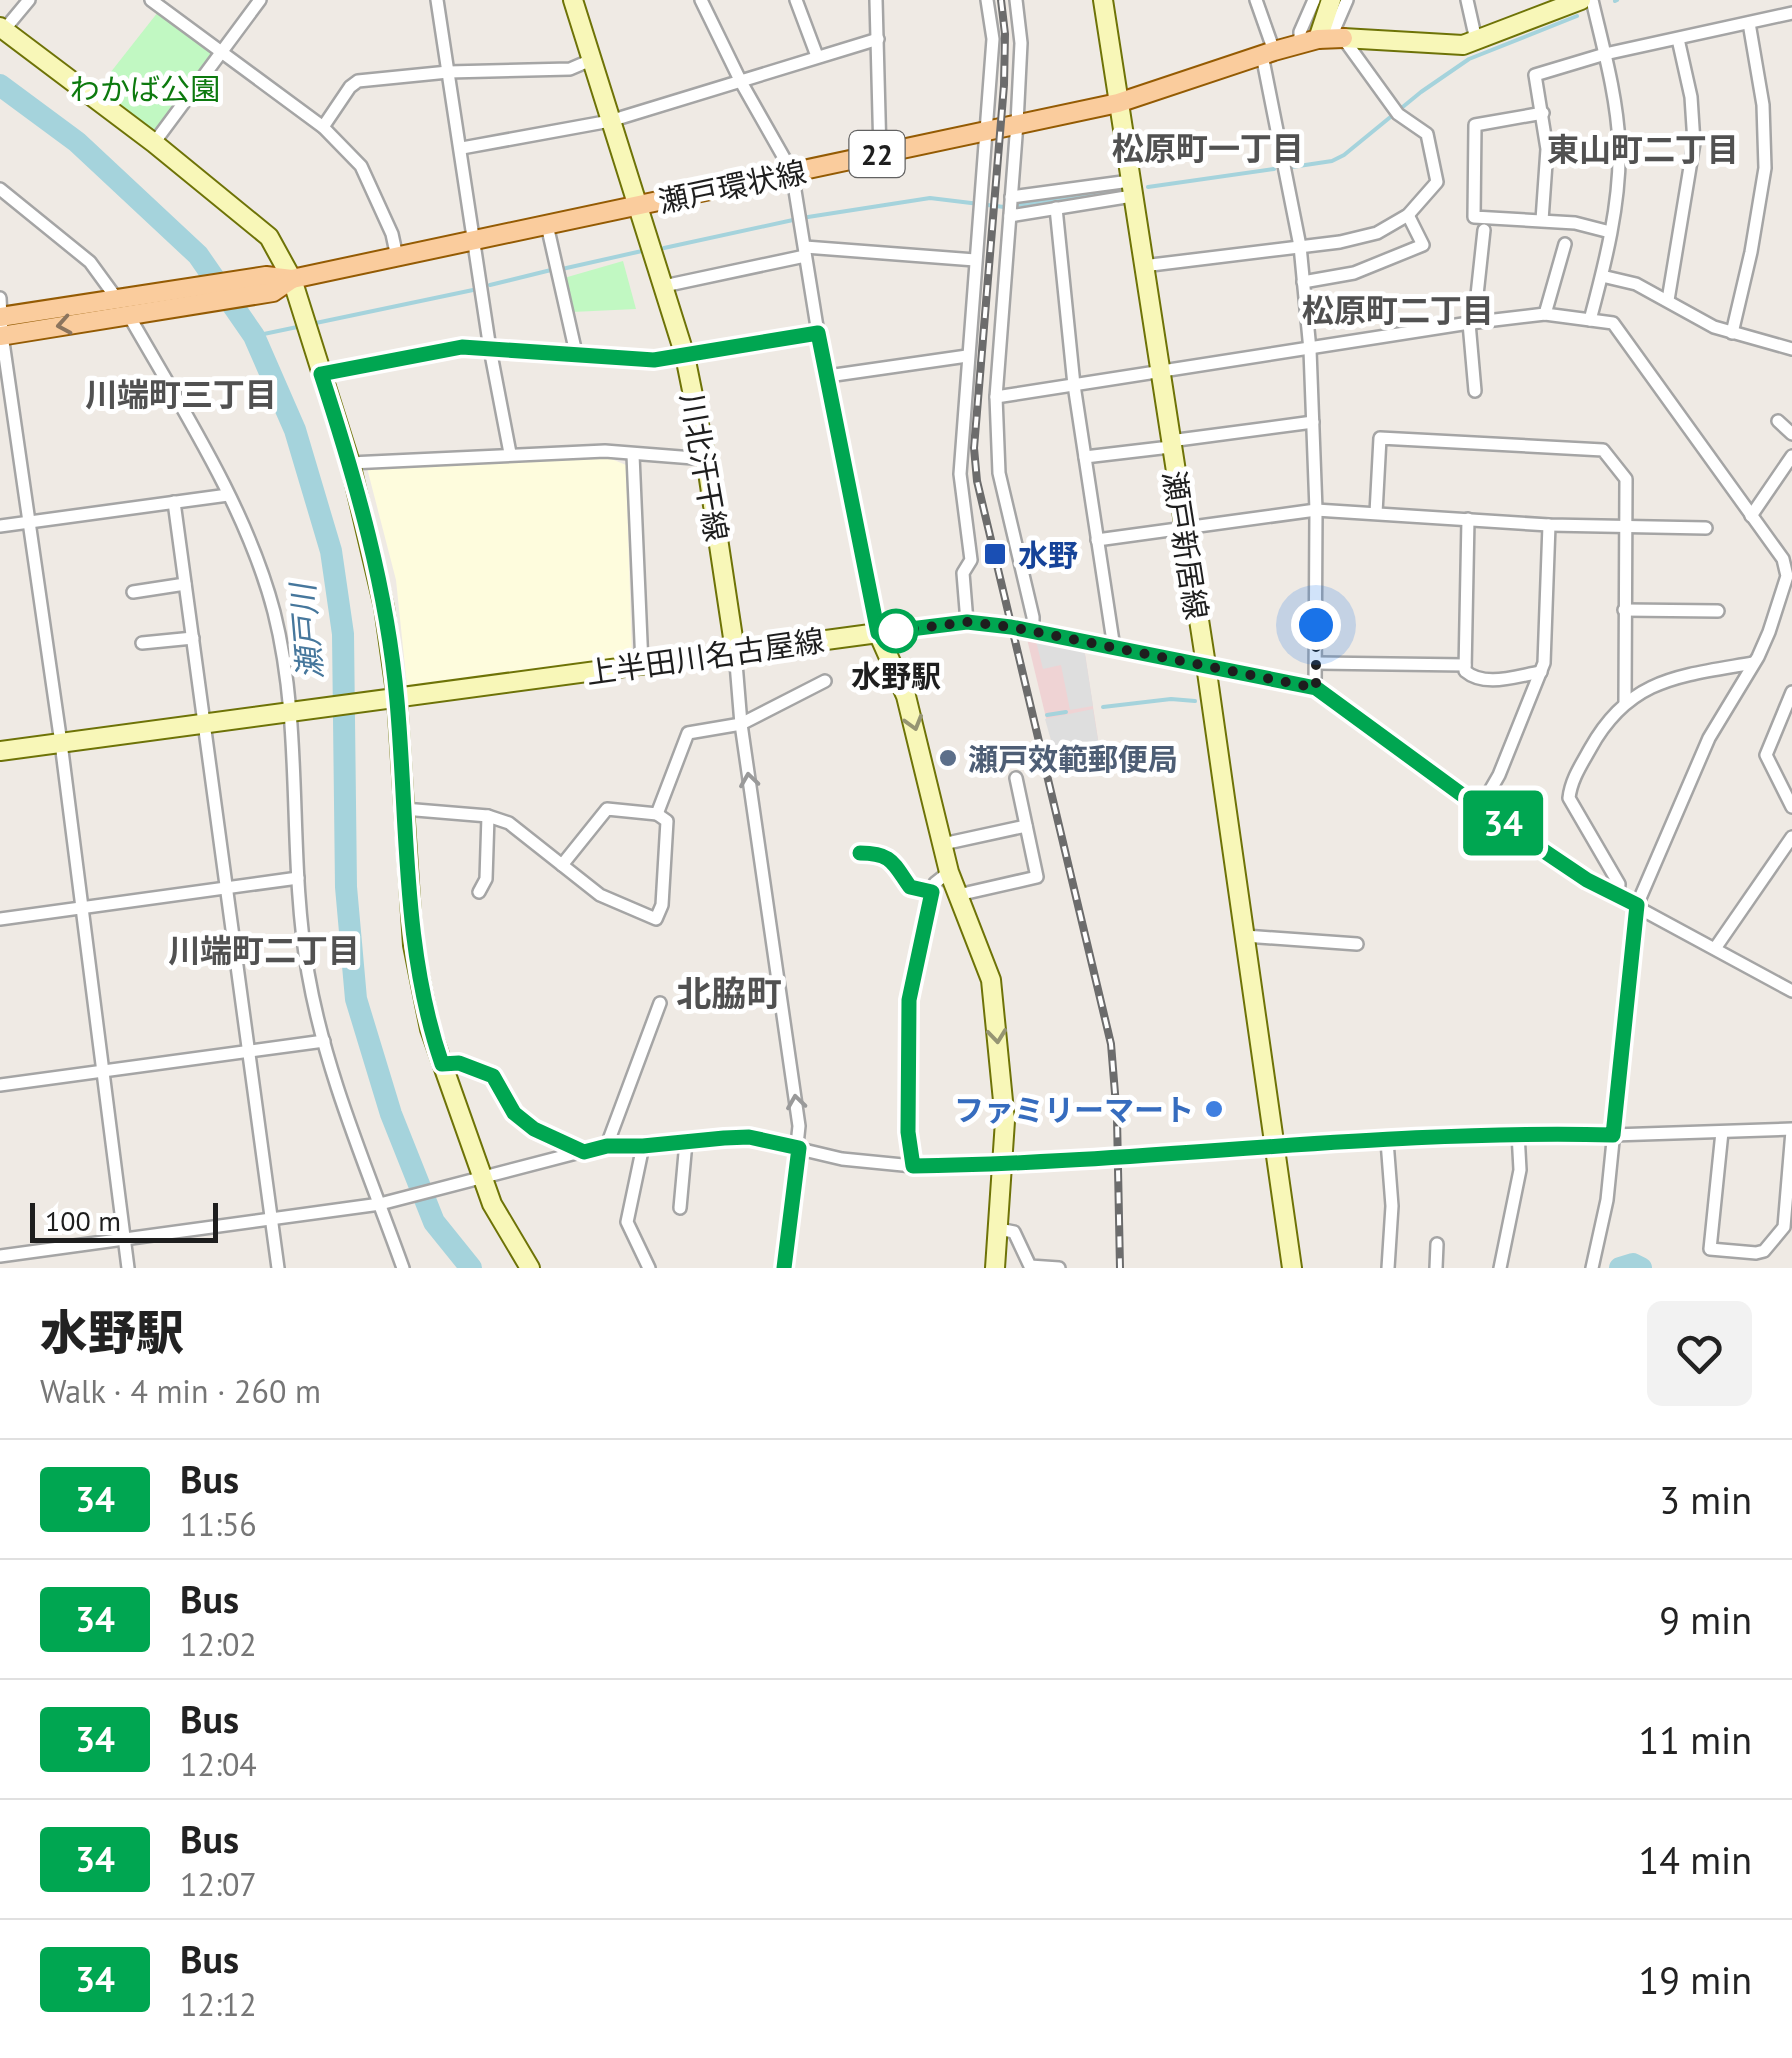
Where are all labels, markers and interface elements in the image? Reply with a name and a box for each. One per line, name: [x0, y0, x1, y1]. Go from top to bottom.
park label: わかば公園: [70, 69, 220, 108]
district label: 松原町一丁目: [1112, 127, 1304, 169]
district label: 東山町二丁目: [1547, 128, 1739, 170]
road number: 22: [850, 131, 904, 177]
street label: 瀬戸環状線: [655, 151, 809, 221]
district label: 松原町二丁目: [1302, 289, 1494, 331]
one-way arrow: [56, 314, 72, 335]
district label: 川端町三丁目: [85, 373, 277, 415]
street label: 川北汗干線: [673, 390, 737, 544]
street label: 瀬戸新居線: [1155, 468, 1217, 622]
place label: 水野: [1018, 535, 1078, 574]
marker: 水野: [982, 541, 1008, 567]
water label: 瀬戸川: [281, 579, 331, 682]
your location: [1291, 600, 1341, 650]
marker: 水野駅: [875, 610, 917, 652]
street label: 上半田川名古屋線: [583, 620, 827, 692]
place label: 水野駅: [851, 656, 941, 695]
one-way arrow: [902, 714, 923, 731]
place label: 瀬戸效範郵便局: [968, 739, 1178, 778]
marker: 瀬戸效範郵便局: [937, 747, 959, 769]
one-way arrow: [740, 772, 761, 788]
line badge: 34: [1458, 790, 1548, 856]
text: 34: [1483, 800, 1523, 846]
district label: 川端町二丁目: [168, 929, 360, 971]
district label: 北脇町: [676, 970, 782, 1016]
one-way arrow: [985, 1028, 1007, 1044]
place label: ファミリーマート: [954, 1090, 1194, 1129]
one-way arrow: [786, 1093, 807, 1110]
marker: ファミリーマート: [1203, 1098, 1225, 1120]
scale bar: [30, 1198, 218, 1242]
text: 100 m: [45, 1202, 121, 1239]
text: 水野駅: [40, 1301, 184, 1363]
button: heart: [1647, 1301, 1752, 1406]
text: Walk · 4 min · 260 m: [40, 1370, 321, 1412]
text: Bus: [180, 1454, 239, 1503]
text: 3 min: [1659, 1475, 1752, 1524]
text: 34: [75, 1476, 115, 1522]
text: 11:56: [180, 1503, 257, 1545]
text: Bus: [180, 1574, 239, 1623]
text: 9 min: [1659, 1595, 1752, 1644]
text: 34: [75, 1596, 115, 1642]
text: 12:02: [180, 1623, 257, 1665]
text: Bus: [180, 1694, 239, 1743]
text: 11 min: [1639, 1715, 1752, 1764]
text: 34: [75, 1716, 115, 1762]
text: 12:04: [180, 1743, 257, 1785]
text: Bus: [180, 1814, 239, 1863]
text: 14 min: [1639, 1835, 1752, 1884]
text: 34: [75, 1836, 115, 1882]
text: 12:07: [180, 1863, 257, 1905]
text: Bus: [180, 1934, 239, 1983]
text: 19 min: [1639, 1955, 1752, 2004]
text: 34: [75, 1956, 115, 2002]
text: 12:12: [180, 1983, 257, 2025]

